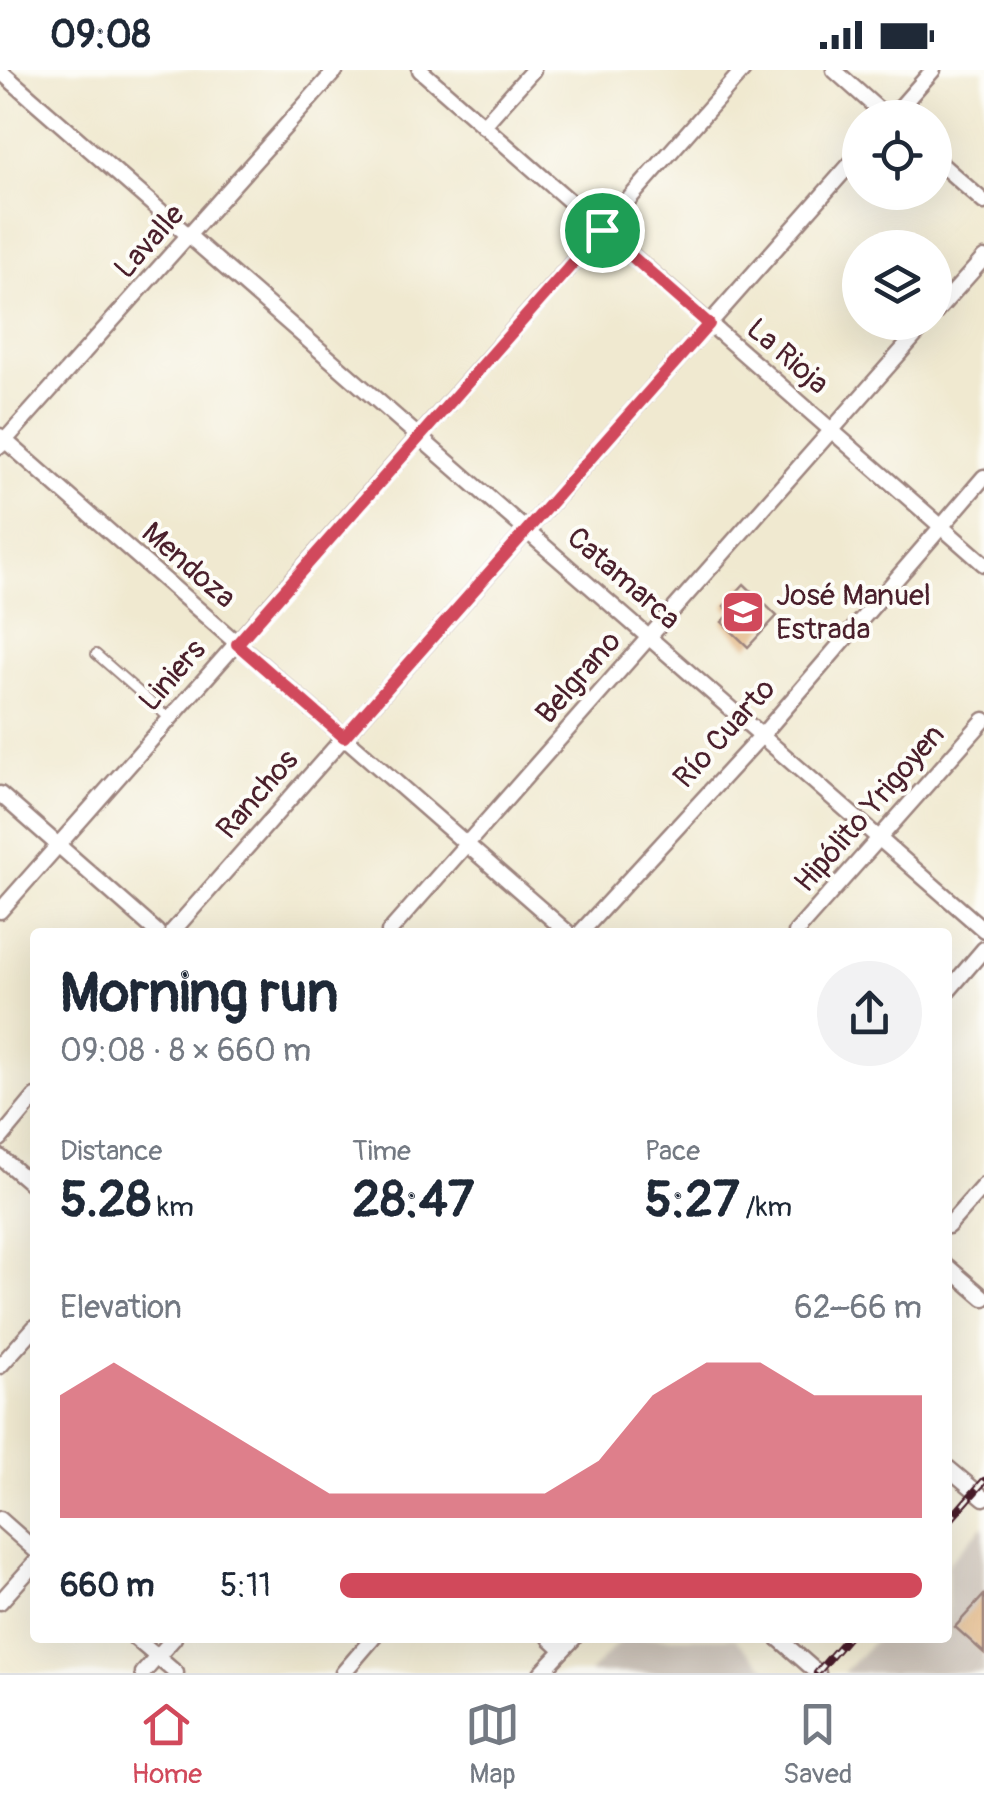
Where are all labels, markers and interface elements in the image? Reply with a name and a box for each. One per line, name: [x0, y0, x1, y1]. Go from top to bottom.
text: 09:08: [50, 11, 151, 59]
map controls: [842, 100, 952, 340]
button: locate: [842, 100, 952, 210]
pin: [560, 188, 645, 273]
street label: Lavalle: [106, 196, 192, 286]
icon: arrive: [575, 203, 630, 258]
button: layers: [842, 230, 952, 340]
street label: La Rioja: [739, 311, 836, 402]
street label: Mendoza: [134, 514, 243, 616]
street label: Catamarca: [559, 519, 688, 638]
place label: José Manuel Estrada: [776, 577, 931, 648]
school or university icon: José Manuel Estrada: [720, 589, 766, 635]
street label: Belgrano: [528, 623, 629, 732]
street label: Liniers: [131, 632, 214, 719]
street label: Río Cuarto: [666, 671, 783, 796]
street label: Hipólito Yrigoyen: [786, 717, 952, 900]
street label: Ranchos: [209, 742, 306, 847]
text: Morning run: [60, 959, 338, 1028]
button: share: [817, 961, 922, 1066]
text: 09:08 · 8 × 660 m: [60, 1031, 311, 1071]
text: Distance: [60, 1134, 162, 1169]
text: Time: [352, 1134, 411, 1169]
text: Pace: [645, 1134, 700, 1169]
text: 5.28: [60, 1169, 151, 1232]
text: 28:47: [352, 1169, 474, 1232]
text: 5:27: [645, 1169, 740, 1232]
text: km: [151, 1190, 194, 1225]
text: /km: [740, 1190, 792, 1225]
text: Elevation: [60, 1288, 182, 1328]
text: 62–66 m: [794, 1288, 922, 1328]
text: 660 m: [60, 1566, 154, 1606]
text: 5:11: [220, 1566, 271, 1606]
tab: Home: [131, 1697, 202, 1792]
tab: Map: [465, 1697, 520, 1792]
tab: Saved: [783, 1697, 852, 1792]

